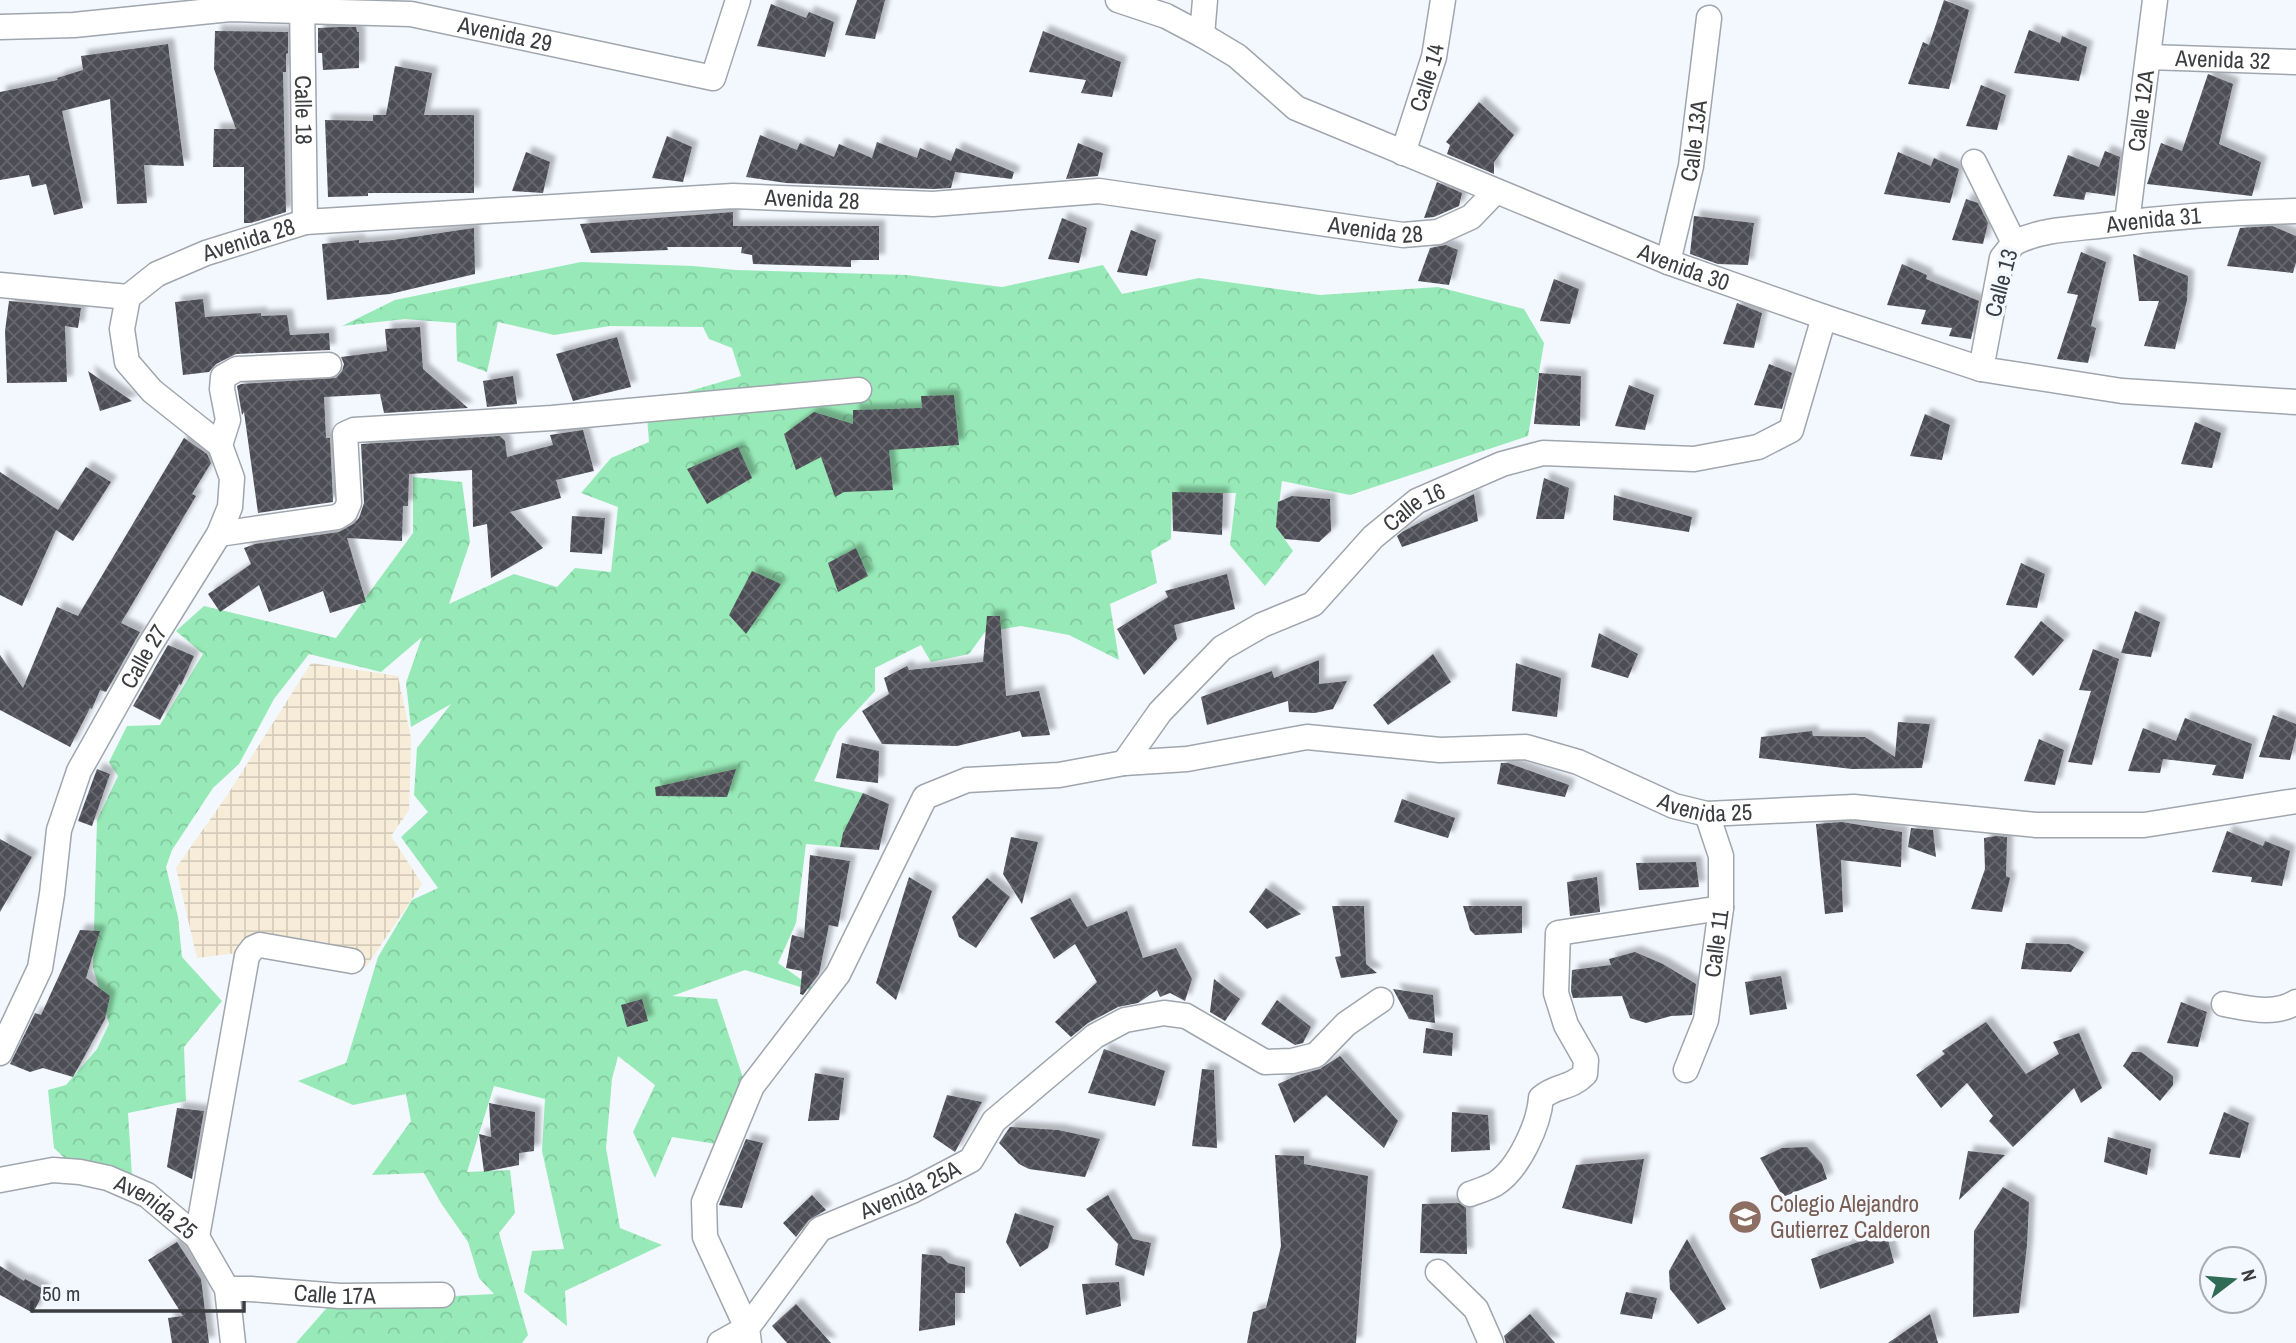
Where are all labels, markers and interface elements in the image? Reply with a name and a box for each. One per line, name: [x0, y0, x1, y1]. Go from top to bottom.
street label: Avenida 29: [454, 8, 555, 58]
street label: Calle 14: [1401, 41, 1451, 115]
street label: Avenida 32: [2174, 42, 2271, 76]
street label: Calle 12A: [2120, 68, 2161, 153]
street label: Calle 18: [288, 75, 320, 145]
street label: Calle 13A: [1672, 98, 1714, 185]
street label: Avenida 28: [763, 181, 860, 216]
street label: Avenida 31: [2103, 199, 2202, 240]
street label: Avenida 28: [1325, 208, 1424, 250]
street label: Avenida 28: [197, 210, 299, 268]
street label: Avenida 30: [1633, 235, 1734, 298]
street label: Calle 13: [1977, 245, 2024, 320]
street label: Calle 16: [1376, 475, 1450, 538]
street label: Calle 27: [112, 618, 174, 694]
street label: Avenida 25: [1652, 784, 1753, 829]
street label: Calle 11: [1696, 907, 1736, 979]
street label: Avenida 25A: [854, 1152, 966, 1226]
street label: Avenida 25: [109, 1166, 204, 1246]
place label: Colegio Alejandro Gutierrez Calderon: [1770, 1188, 1930, 1245]
school or university icon: Colegio Alejandro Gutierrez Calderon: [1726, 1198, 1764, 1236]
north arrow: [2198, 1245, 2268, 1315]
text: N: [2235, 1266, 2263, 1284]
scale bar: [32, 1270, 243, 1314]
street label: Calle 17A: [293, 1276, 376, 1311]
text: 50 m: [42, 1279, 80, 1308]

